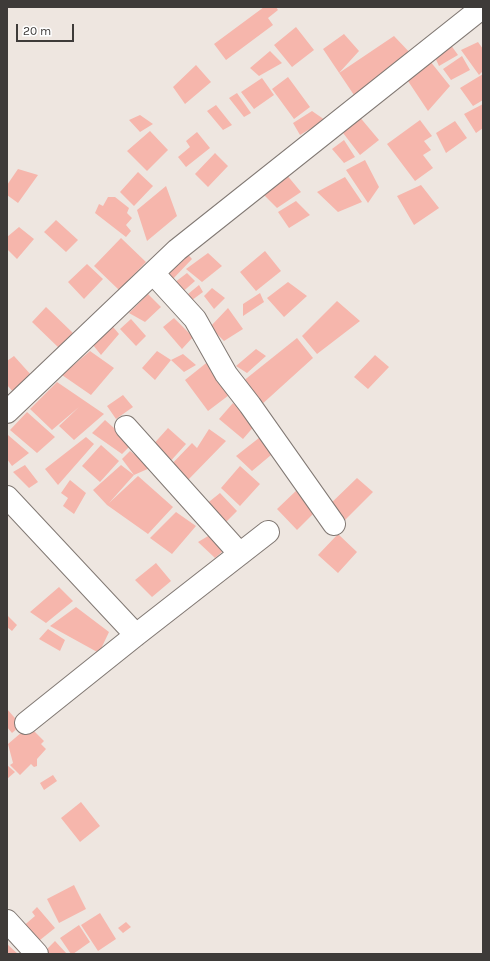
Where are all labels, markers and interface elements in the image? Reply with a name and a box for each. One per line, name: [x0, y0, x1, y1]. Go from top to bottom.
scale bar: [18, 16, 76, 42]
text: 20 m: [23, 24, 51, 38]

